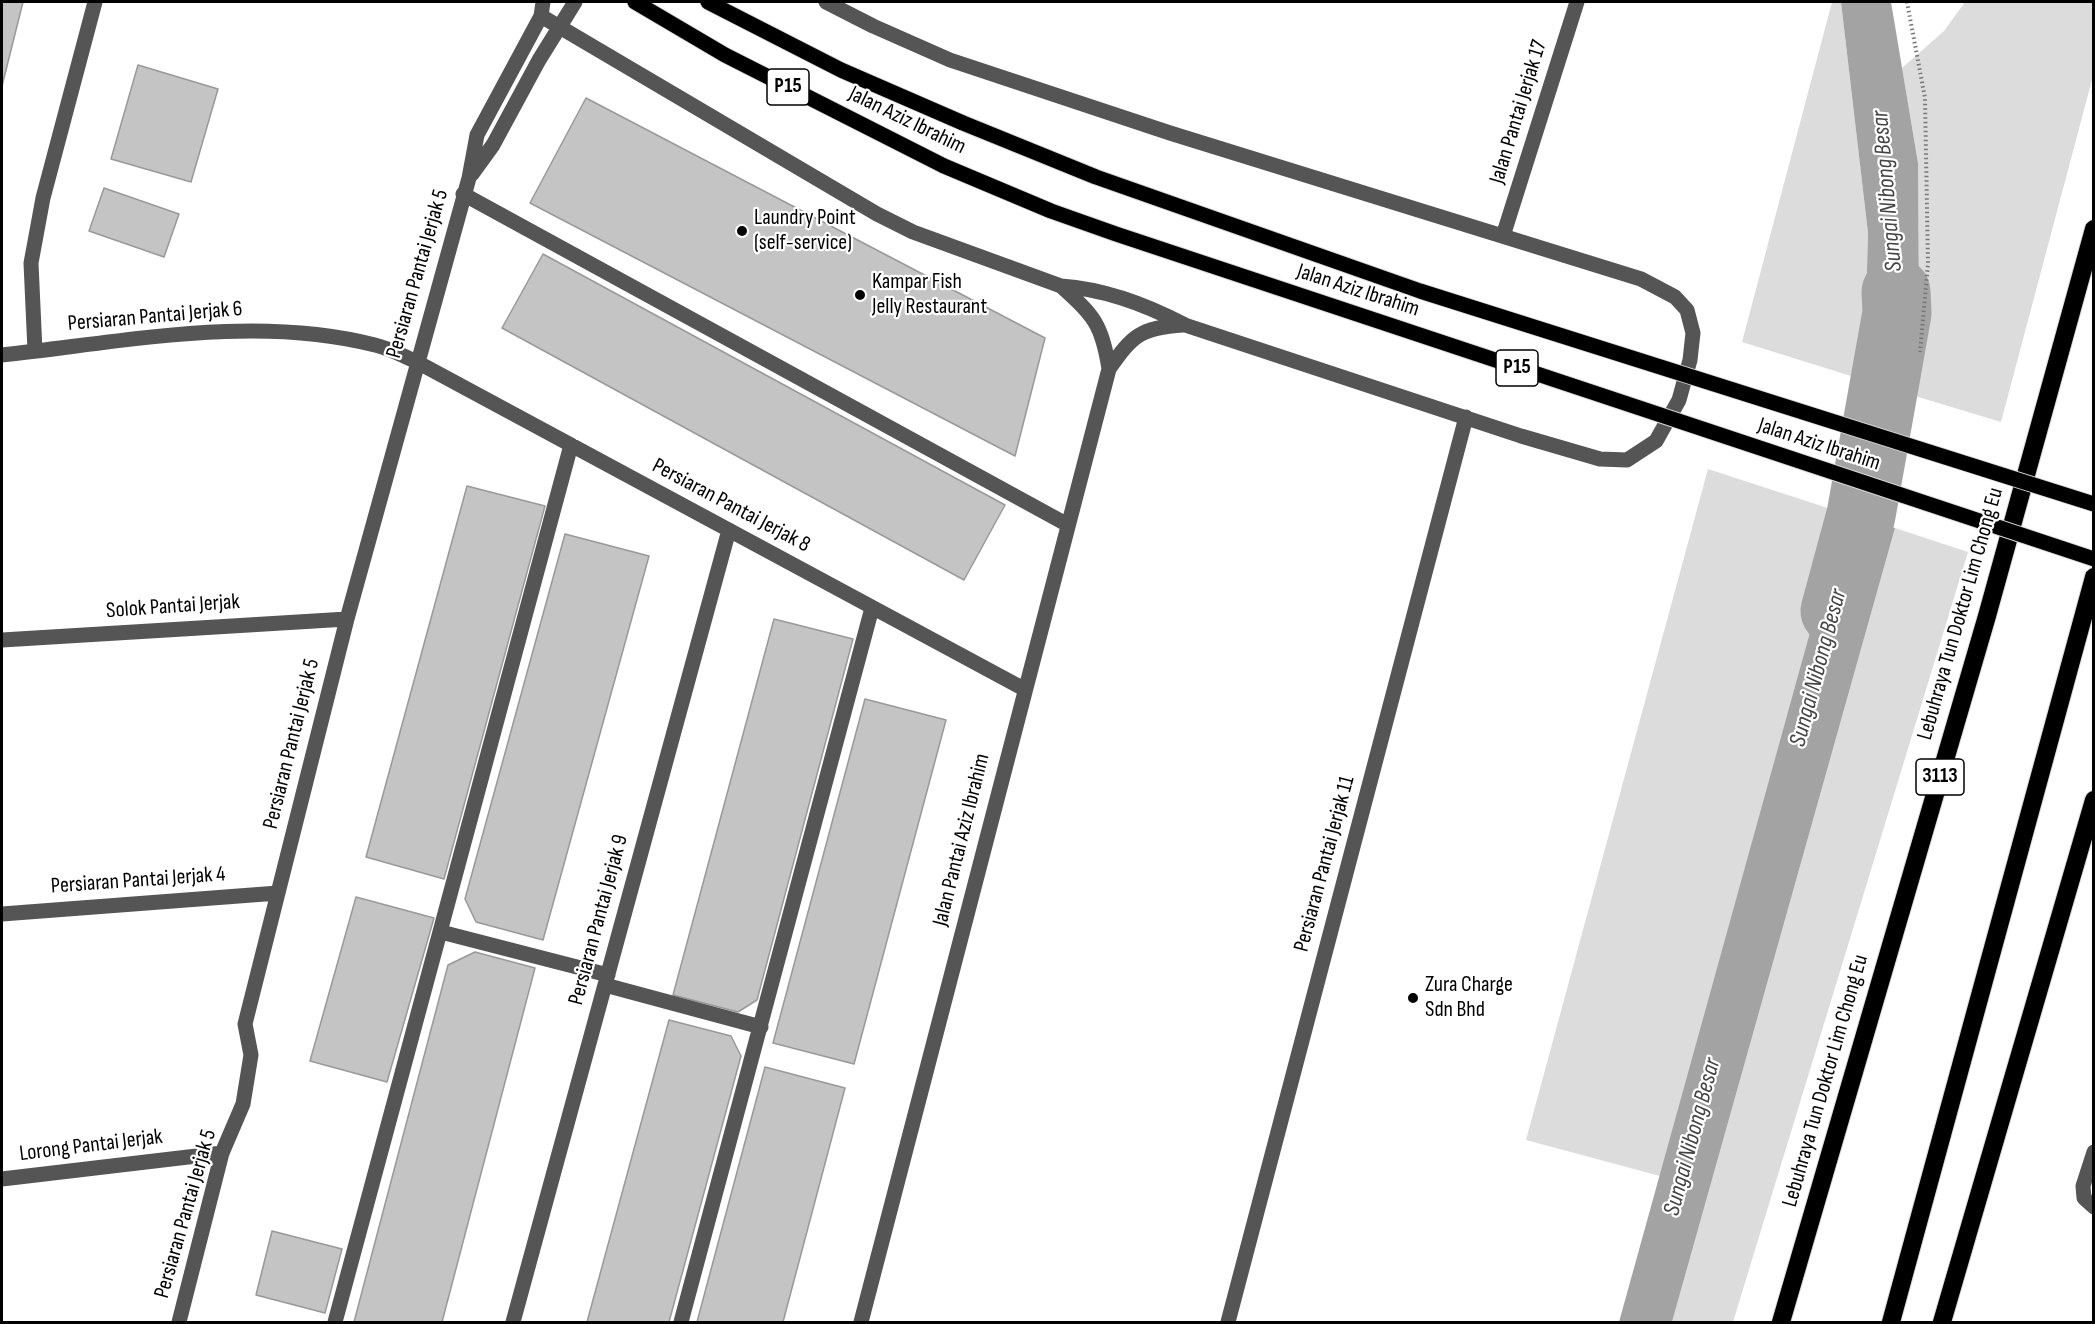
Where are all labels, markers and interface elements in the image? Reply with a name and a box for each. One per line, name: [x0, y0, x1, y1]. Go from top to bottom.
street label: Jalan Pantai Jerjak 17: [1485, 37, 1553, 187]
road number: P15: [767, 69, 809, 105]
street label: Jalan Aziz Ibrahim: [844, 81, 970, 161]
water label: Sungai Nibong Besar: [1867, 109, 1909, 273]
street label: Persiaran Pantai Jerjak 5: [381, 187, 455, 361]
place label: Laundry Point (self-service): [754, 205, 856, 256]
marker: Laundry Point (self-service): [735, 224, 749, 238]
street label: Jalan Aziz Ibrahim: [1293, 259, 1423, 323]
place label: Kampar Fish Jelly Restaurant: [872, 269, 987, 320]
marker: Kampar Fish Jelly Restaurant: [853, 288, 867, 302]
street label: Persiaran Pantai Jerjak 6: [67, 296, 243, 338]
road number: P15: [1496, 350, 1538, 386]
street label: Jalan Aziz Ibrahim: [1754, 413, 1884, 477]
street label: Persiaran Pantai Jerjak 8: [647, 453, 815, 559]
street label: Lebuhraya Tun Doktor Lim Chong Eu: [1912, 485, 2010, 743]
water label: Sungai Nibong Besar: [1784, 586, 1854, 750]
street label: Solok Pantai Jerjak: [105, 589, 241, 625]
street label: Persiaran Pantai Jerjak 5: [258, 656, 326, 832]
street label: Jalan Pantai Aziz Ibrahim: [928, 751, 996, 929]
road number: 3113: [1916, 759, 1964, 795]
street label: Persiaran Pantai Jerjak 11: [1289, 773, 1361, 955]
street label: Persiaran Pantai Jerjak 9: [564, 832, 634, 1008]
street label: Persiaran Pantai Jerjak 4: [50, 862, 226, 900]
street label: Lebuhraya Tun Doktor Lim Chong Eu: [1777, 952, 1875, 1210]
place label: Zura Charge Sdn Bhd: [1425, 972, 1513, 1023]
marker: Zura Charge Sdn Bhd: [1406, 991, 1420, 1005]
water label: Sungai Nibong Besar: [1658, 1055, 1728, 1219]
street label: Lorong Pantai Jerjak: [18, 1124, 164, 1168]
street label: Persiaran Pantai Jerjak 5: [149, 1127, 223, 1301]

